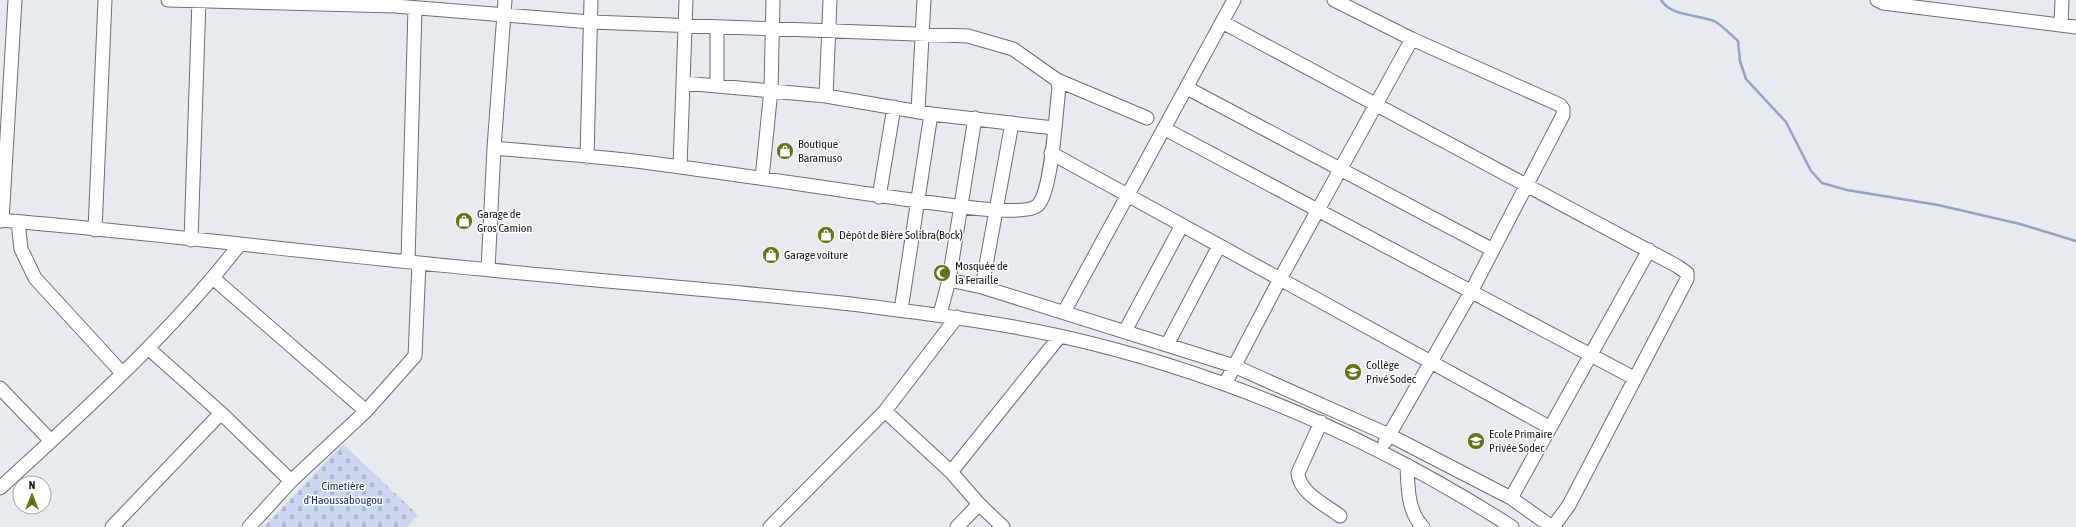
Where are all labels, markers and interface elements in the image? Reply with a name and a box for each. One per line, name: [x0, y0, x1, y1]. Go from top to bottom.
place label: Boutique Baramuso: [798, 137, 843, 165]
shop icon: Boutique Baramuso: [775, 141, 795, 161]
place label: Garage de Gros Camion: [477, 207, 532, 235]
shop icon: Garage de Gros Camion: [454, 211, 474, 231]
shop icon: Dépôt de Bière Solibra(Bock): [816, 225, 836, 245]
place label: Dépôt de Bière Solibra(Bock): [839, 228, 963, 242]
shop icon: Garage voiture: [761, 245, 781, 265]
place label: Garage voiture: [784, 248, 848, 262]
place label: Mosquée de la Feraille: [955, 259, 1008, 287]
mosque icon: Mosquée de la Feraille: [932, 263, 952, 283]
place label: Collège Privé Sodec: [1366, 358, 1417, 386]
school or university icon: Collège Privé Sodec: [1343, 362, 1363, 382]
place label: Ecole Primaire Privée Sodec: [1489, 427, 1553, 455]
school or university icon: Ecole Primaire Privée Sodec: [1466, 431, 1486, 451]
north arrow: [12, 475, 52, 515]
text: N: [29, 479, 35, 491]
park label: Cimetière d'Haoussabougou: [303, 479, 383, 507]

